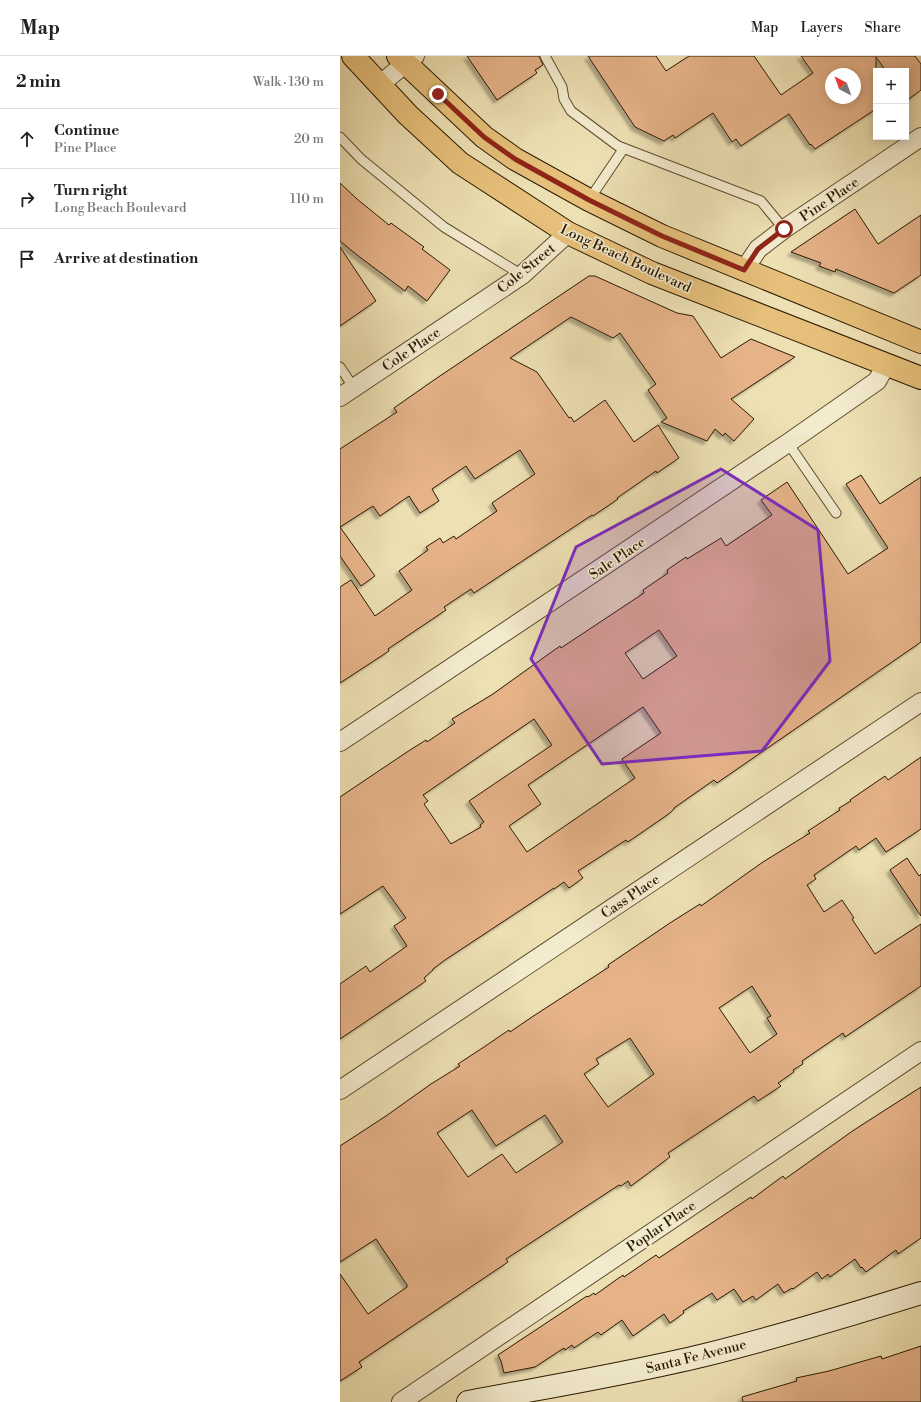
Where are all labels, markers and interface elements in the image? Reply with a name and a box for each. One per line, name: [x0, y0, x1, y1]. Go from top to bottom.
text: Map: [20, 16, 60, 40]
text: Map: [751, 19, 778, 37]
text: Layers: [800, 19, 843, 37]
text: Share: [865, 19, 901, 37]
north arrow: [825, 68, 861, 104]
map controls: [873, 68, 909, 140]
button: +: [873, 68, 909, 104]
text: 2 min: [16, 71, 61, 93]
text: Walk · 130 m: [253, 74, 324, 90]
route end: [429, 85, 447, 103]
button: −: [873, 104, 909, 140]
text: Continue: [54, 121, 119, 140]
icon: ahead: [16, 128, 38, 150]
text: 20 m: [294, 131, 324, 147]
text: Pine Place: [54, 140, 117, 156]
street label: Pine Place: [797, 174, 863, 226]
text: Turn right: [54, 181, 128, 200]
icon: right: [16, 188, 38, 210]
text: 110 m: [290, 191, 324, 207]
text: Long Beach Boulevard: [54, 200, 186, 216]
route start: [775, 220, 793, 238]
street label: Long Beach Boulevard: [557, 221, 694, 297]
street label: Cole Street: [494, 240, 559, 298]
icon: arrive: [16, 248, 38, 270]
text: Arrive at destination: [54, 249, 198, 268]
street label: Cole Place: [379, 324, 444, 376]
street label: Sale Place: [586, 533, 649, 584]
street label: Cass Place: [598, 871, 663, 923]
street label: Poplar Place: [623, 1197, 700, 1257]
street label: Santa Fe Avenue: [644, 1336, 748, 1378]

